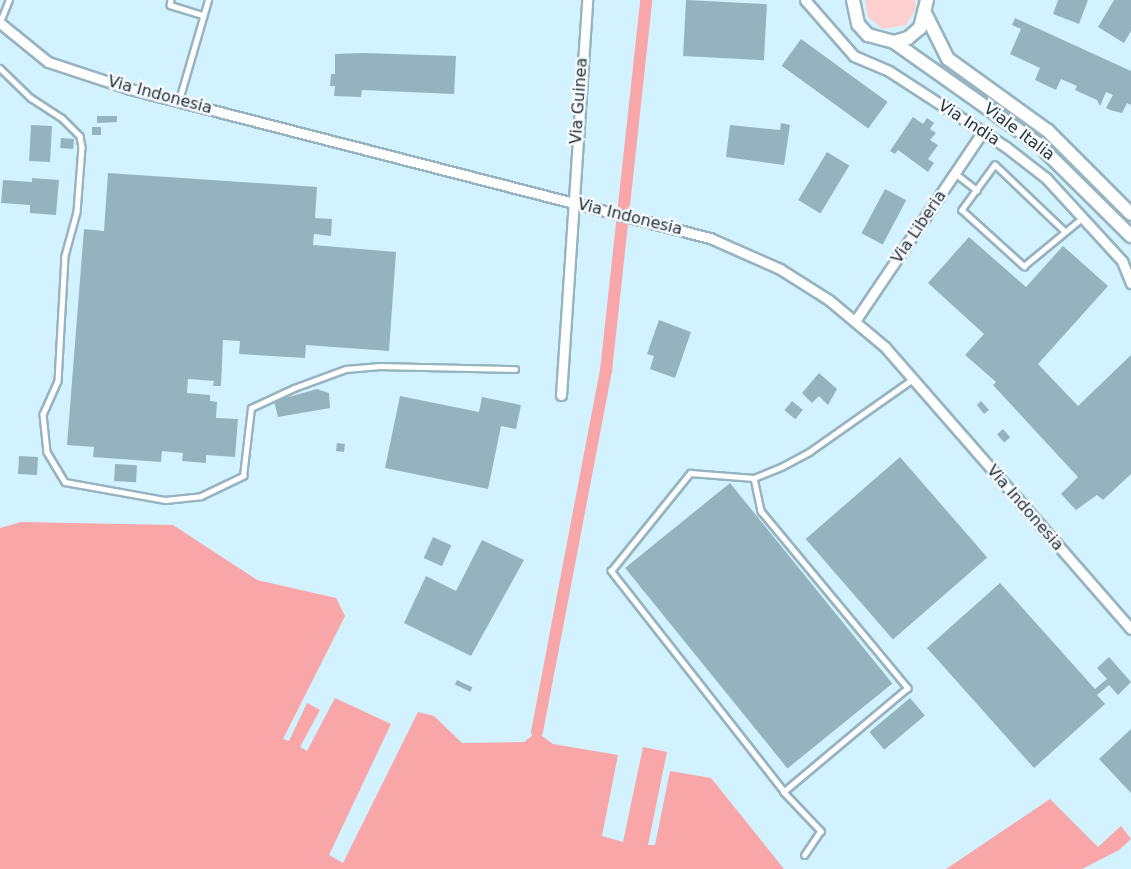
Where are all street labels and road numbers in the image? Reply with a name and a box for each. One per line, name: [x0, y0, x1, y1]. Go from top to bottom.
street label: Via Guinea: [566, 57, 592, 145]
street label: Via Indonesia: [106, 72, 214, 118]
street label: Via India: [935, 96, 1003, 150]
street label: Viale Italia: [980, 99, 1058, 165]
street label: Via Liberia: [888, 187, 950, 267]
street label: Via Indonesia: [576, 195, 684, 239]
street label: Via Indonesia: [983, 461, 1067, 555]

